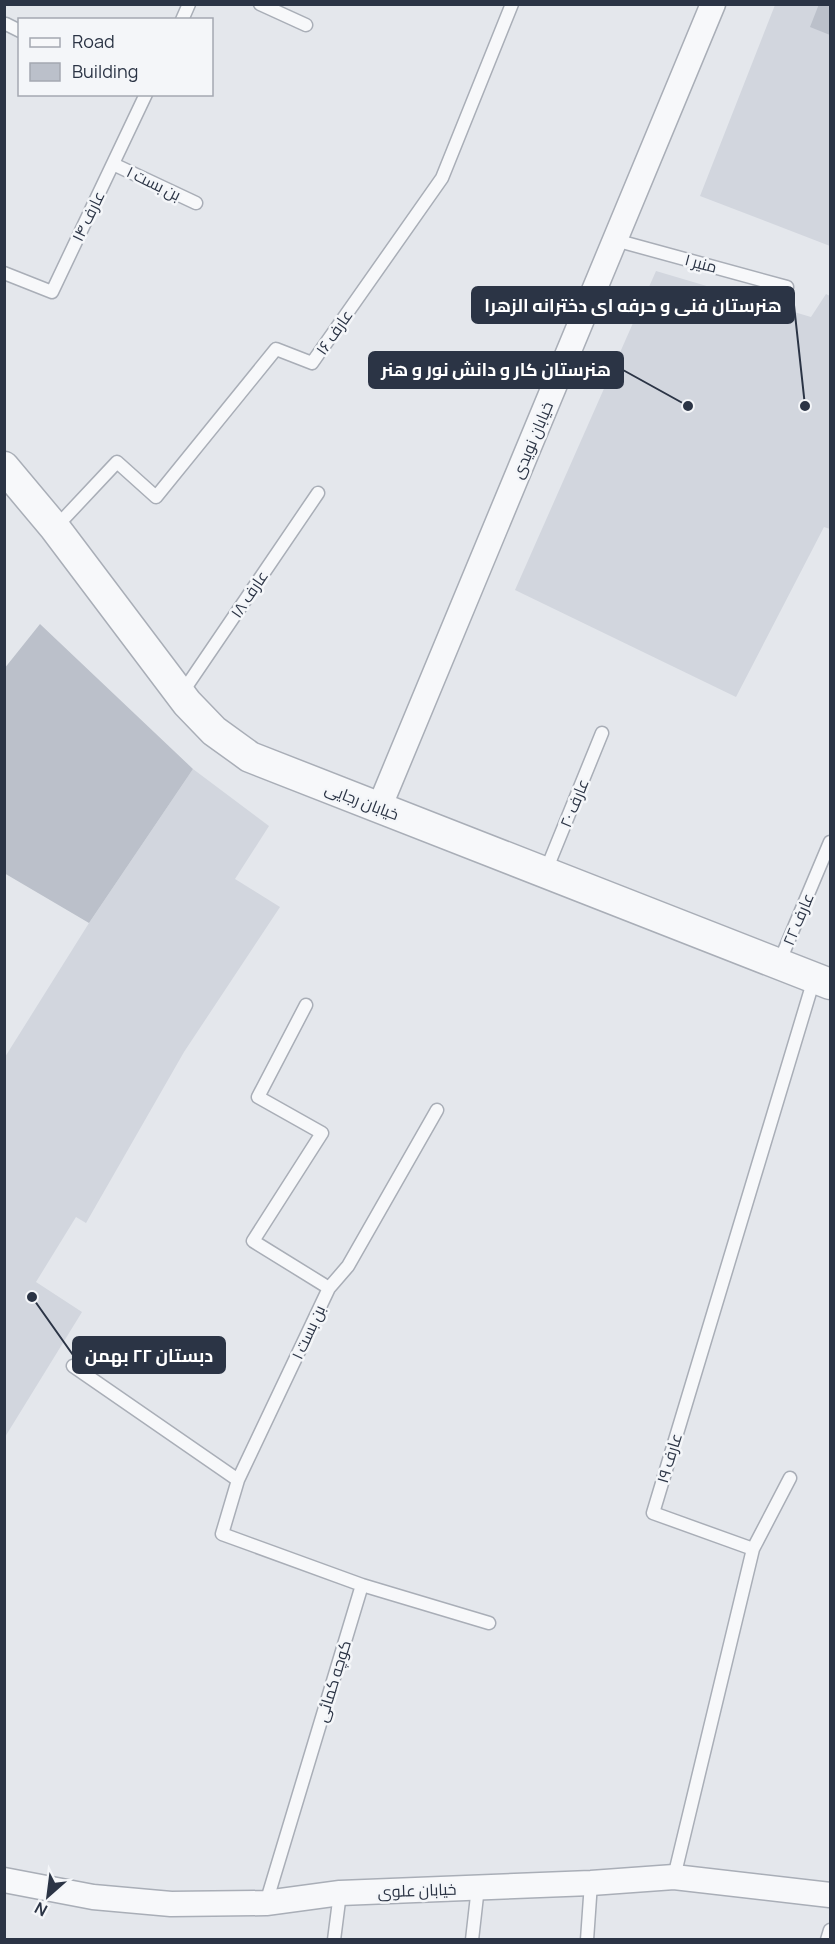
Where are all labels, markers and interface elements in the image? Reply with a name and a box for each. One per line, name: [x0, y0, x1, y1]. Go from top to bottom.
legend: [18, 18, 213, 96]
text: Road: [72, 29, 115, 53]
text: Building: [72, 59, 138, 83]
street label: بن بست ۱: [123, 160, 185, 206]
street label: عارف ۱۴: [66, 187, 110, 245]
street label: منیر ۱: [682, 248, 720, 278]
callout: هنرستان فنی و حرفه ای دخترانه الزهرا: [472, 287, 794, 323]
text: هنرستان فنی و حرفه ای دخترانه الزهرا: [484, 293, 782, 317]
street label: عارف ۱۶: [310, 305, 358, 359]
callout: هنرستان کار و دانش نور و هنر: [369, 352, 623, 388]
text: هنرستان کار و دانش نور و هنر: [380, 357, 611, 381]
street label: خیابان نویدی: [506, 398, 558, 482]
street label: عارف ۱۸: [225, 566, 273, 622]
street label: عارف ۲۰: [554, 775, 594, 831]
street label: خیابان رجایی: [322, 777, 402, 825]
street label: عارف ۲۲: [777, 889, 819, 949]
street label: بن بست ۱: [286, 1301, 330, 1363]
callout: دبستان ۲۲ بهمن: [73, 1337, 225, 1373]
text: دبستان ۲۲ بهمن: [85, 1343, 213, 1367]
street label: عارف ۱۹: [651, 1430, 687, 1486]
street label: کوچه کمائی: [310, 1637, 357, 1725]
north arrow: [18, 1866, 78, 1926]
street label: خیابان علوی: [377, 1878, 457, 1902]
text: N: [31, 1897, 51, 1922]

